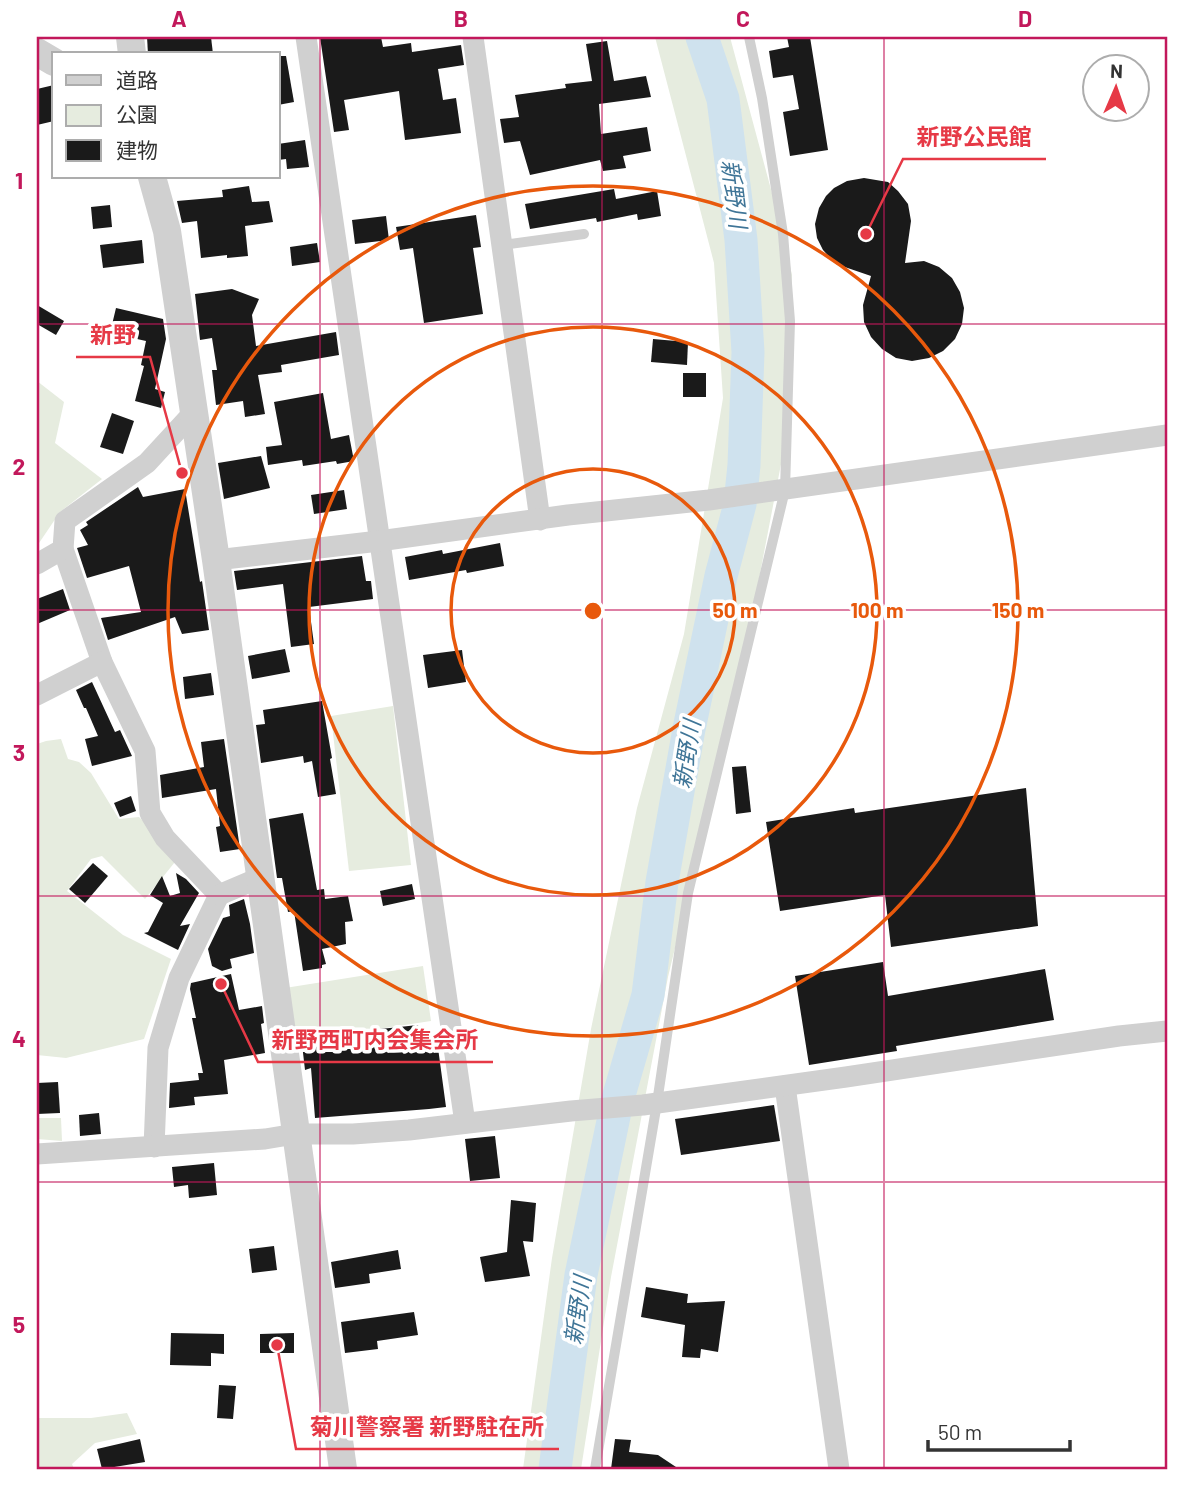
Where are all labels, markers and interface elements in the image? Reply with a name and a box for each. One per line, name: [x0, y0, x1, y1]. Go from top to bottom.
text: A: [171, 4, 187, 32]
text: B: [454, 4, 468, 32]
text: C: [736, 4, 750, 32]
text: D: [1018, 4, 1032, 32]
legend: [52, 52, 280, 178]
north arrow: [1082, 52, 1152, 122]
text: N: [1110, 59, 1123, 82]
text: 道路: [116, 67, 158, 92]
text: 公園: [116, 101, 158, 126]
callout: 新野公民館: [903, 115, 1046, 159]
text: 新野公民館: [917, 122, 1032, 150]
text: 建物: [116, 137, 158, 162]
water label: 新野川: [717, 158, 753, 233]
text: 1: [15, 166, 23, 194]
callout: 新野: [76, 313, 150, 357]
text: 新野: [90, 320, 136, 348]
text: 2: [13, 452, 25, 480]
text: 50 m: [712, 597, 758, 622]
text: 100 m: [850, 597, 904, 622]
text: 150 m: [992, 597, 1044, 622]
centre of rings: [581, 599, 605, 623]
water label: 新野川: [667, 715, 706, 790]
text: 3: [13, 738, 25, 766]
callout: 新野西町内会集会所: [258, 1018, 493, 1062]
text: 4: [12, 1024, 26, 1052]
text: 新野西町内会集会所: [272, 1025, 479, 1053]
water label: 新野川: [558, 1271, 596, 1346]
text: 5: [13, 1310, 25, 1338]
callout: 菊川警察署 新野駐在所: [296, 1405, 559, 1449]
scale bar: [928, 1408, 1069, 1452]
text: 菊川警察署 新野駐在所: [310, 1412, 544, 1440]
text: 50 m: [938, 1419, 982, 1444]

